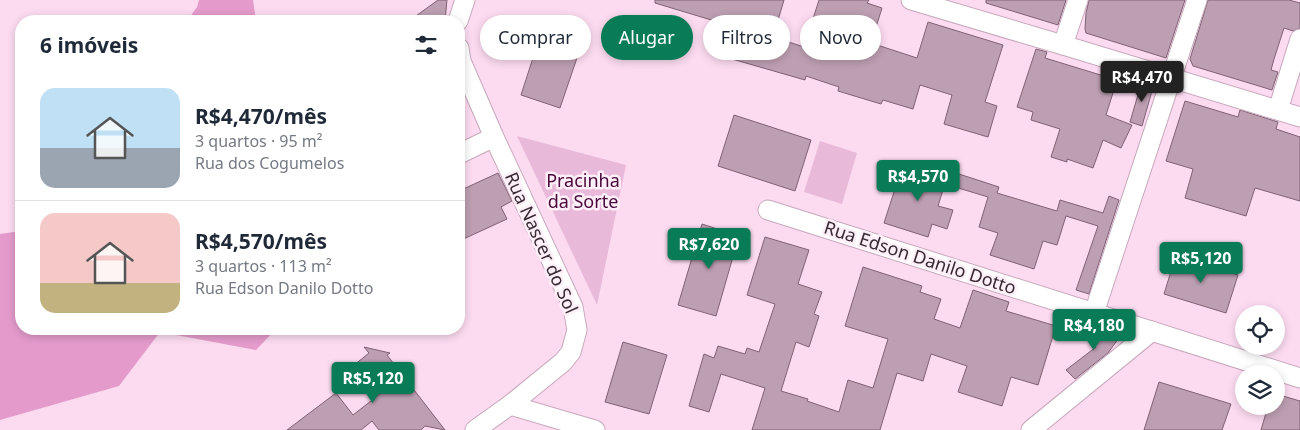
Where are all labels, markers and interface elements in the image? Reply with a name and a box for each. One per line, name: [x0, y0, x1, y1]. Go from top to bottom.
chip: Comprar: [480, 15, 591, 60]
chip: Alugar: [601, 15, 693, 60]
chip: Filtros: [703, 15, 790, 60]
chip: Novo: [800, 15, 881, 60]
text: 6 imóveis: [40, 31, 138, 59]
icon: filters: [412, 31, 440, 59]
pin: R$4,470: [1096, 61, 1188, 103]
text: R$4,470: [1112, 66, 1172, 88]
text: R$4,470/mês: [195, 102, 327, 130]
icon: home: [80, 108, 140, 168]
text: 3 quartos · 95 m²: [195, 130, 322, 152]
text: Rua dos Cogumelos: [195, 152, 344, 174]
pin: R$4,570: [872, 160, 964, 202]
text: R$4,570: [888, 165, 948, 187]
street label: Rua Nascer do Sol: [500, 168, 584, 317]
park label: Pracinha da Sorte: [546, 168, 620, 213]
street label: Rua Edson Danilo Dotto: [821, 215, 1019, 299]
text: R$4,570/mês: [195, 227, 327, 255]
pin: R$7,620: [663, 228, 755, 270]
icon: home: [80, 233, 140, 293]
text: R$7,620: [679, 233, 739, 255]
pin: R$5,120: [1155, 242, 1247, 284]
text: R$5,120: [1171, 247, 1231, 269]
text: 3 quartos · 113 m²: [195, 255, 332, 277]
text: Rua Edson Danilo Dotto: [195, 277, 373, 299]
map controls: [1235, 305, 1285, 415]
button: locate: [1235, 305, 1285, 355]
pin: R$4,180: [1048, 308, 1140, 351]
text: R$4,180: [1064, 314, 1124, 336]
pin: R$5,120: [327, 362, 419, 404]
button: layers: [1235, 365, 1285, 415]
text: R$5,120: [343, 367, 403, 389]

